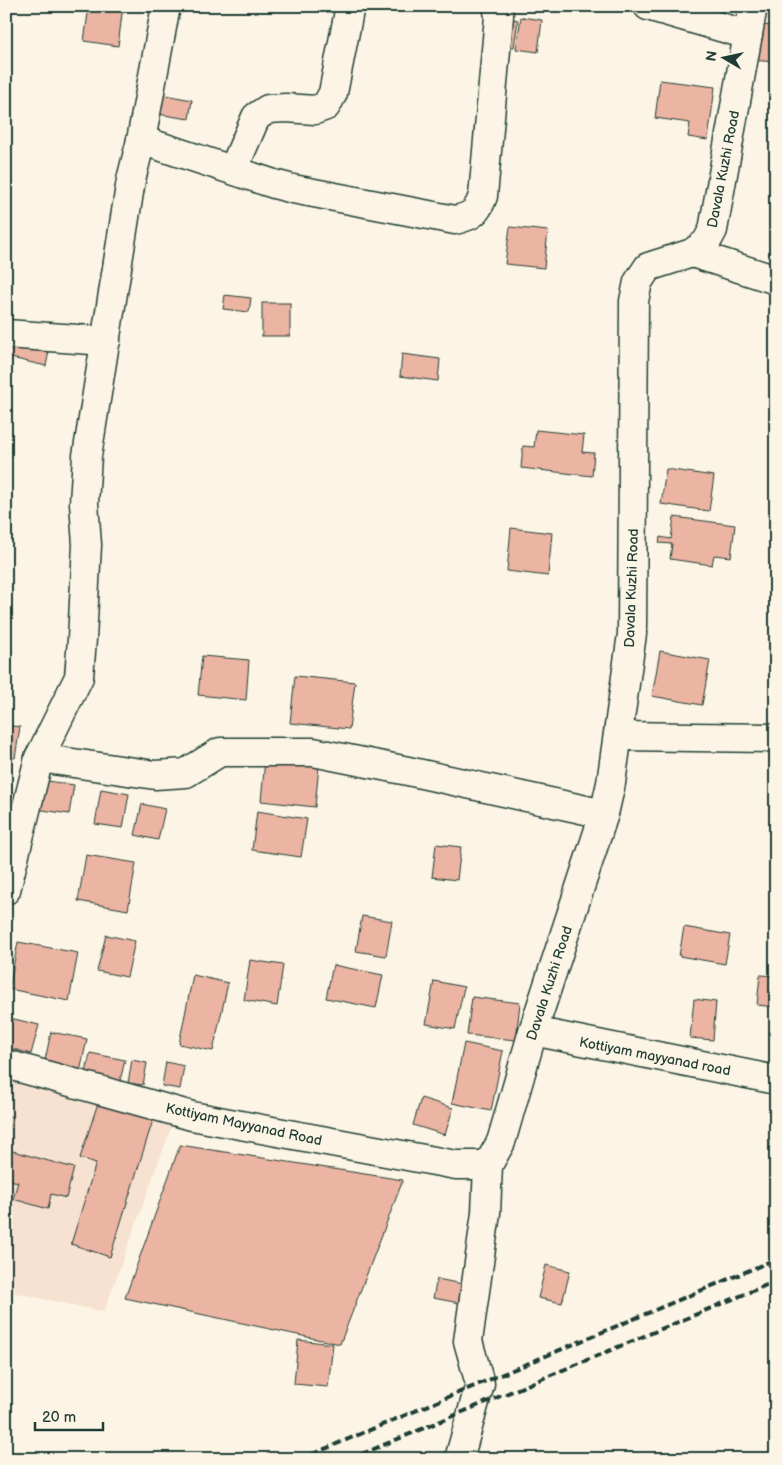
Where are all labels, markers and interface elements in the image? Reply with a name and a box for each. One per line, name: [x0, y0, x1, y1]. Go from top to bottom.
north arrow: [700, 32, 750, 82]
text: N: [702, 50, 721, 63]
street label: Davala Kuzhi Road: [704, 109, 743, 229]
street label: Davala Kuzhi Road: [621, 528, 642, 648]
street label: Davala Kuzhi Road: [523, 924, 576, 1042]
street label: Kottiyam mayyanad road: [578, 1033, 732, 1080]
street label: Kottiyam Mayyanad Road: [164, 1100, 324, 1149]
scale bar: [35, 1400, 102, 1432]
text: 20 m: [42, 1408, 76, 1427]

